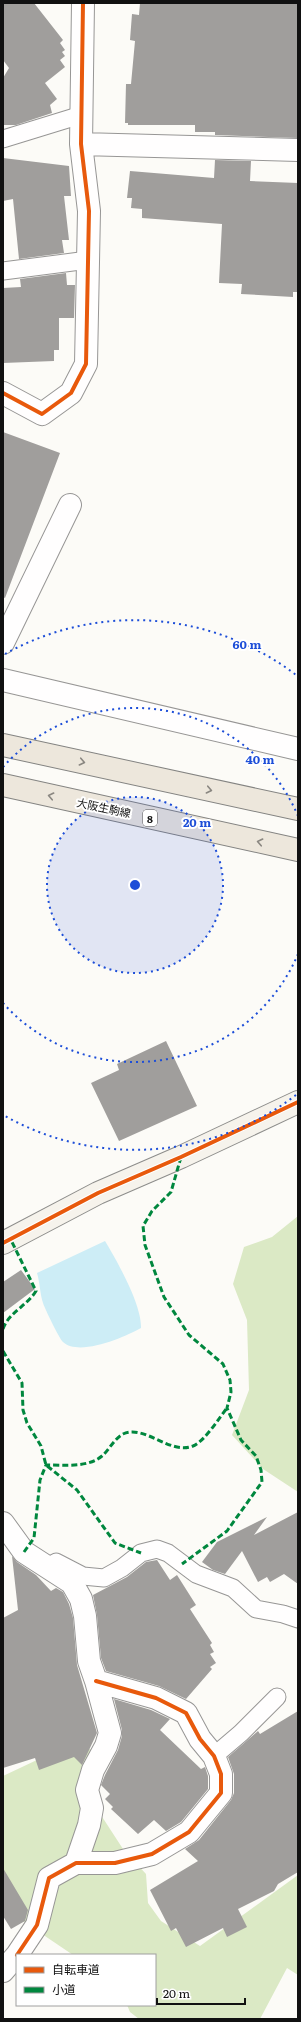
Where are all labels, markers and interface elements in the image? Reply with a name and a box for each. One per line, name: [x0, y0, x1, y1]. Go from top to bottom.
text: 60 m: [233, 635, 261, 653]
text: 40 m: [246, 750, 275, 768]
one-way arrow: [79, 758, 85, 766]
one-way arrow: [206, 785, 212, 794]
one-way arrow: [48, 792, 54, 800]
street label: 大阪生駒線: [75, 793, 133, 821]
road number: 8: [143, 810, 157, 826]
text: 20 m: [183, 813, 211, 831]
one-way arrow: [257, 838, 263, 846]
centre of rings: [128, 878, 142, 892]
legend: [16, 1954, 156, 2006]
text: 自転車道: [52, 1960, 100, 1978]
text: 小道: [52, 1980, 76, 1998]
scale bar: [157, 1980, 245, 2006]
text: 20 m: [163, 1984, 190, 2002]

